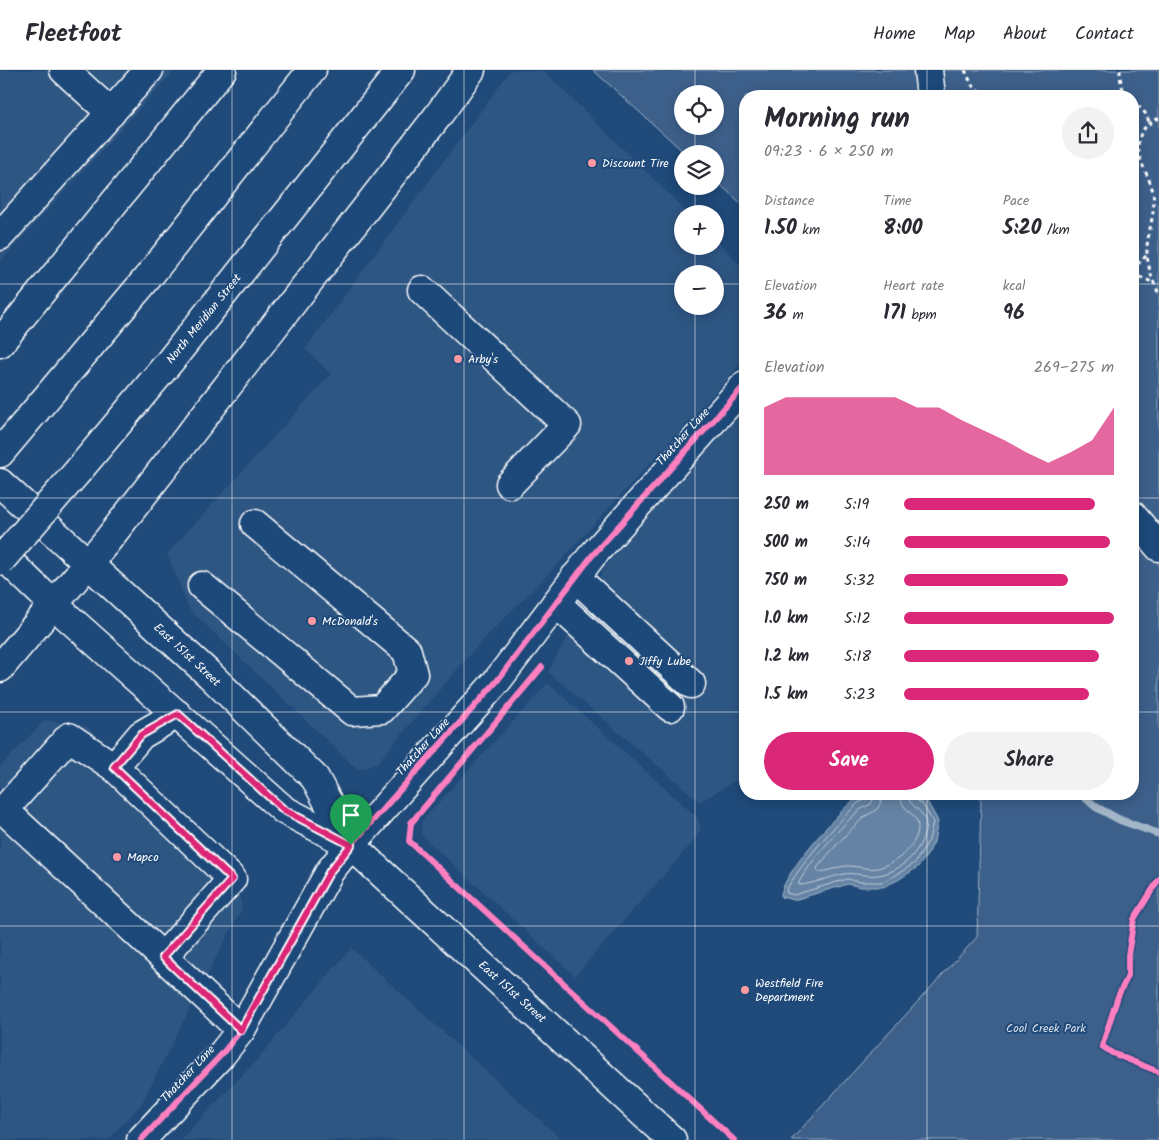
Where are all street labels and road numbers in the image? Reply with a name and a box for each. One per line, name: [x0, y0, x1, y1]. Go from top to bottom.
street label: North Meridian Street: [162, 270, 247, 368]
street label: Thatcher Lane: [651, 403, 715, 471]
street label: East 151st Street: [149, 619, 225, 692]
street label: Thatcher Lane: [391, 713, 455, 781]
street label: East 151st Street: [474, 956, 551, 1028]
street label: Thatcher Lane: [156, 1040, 220, 1107]

